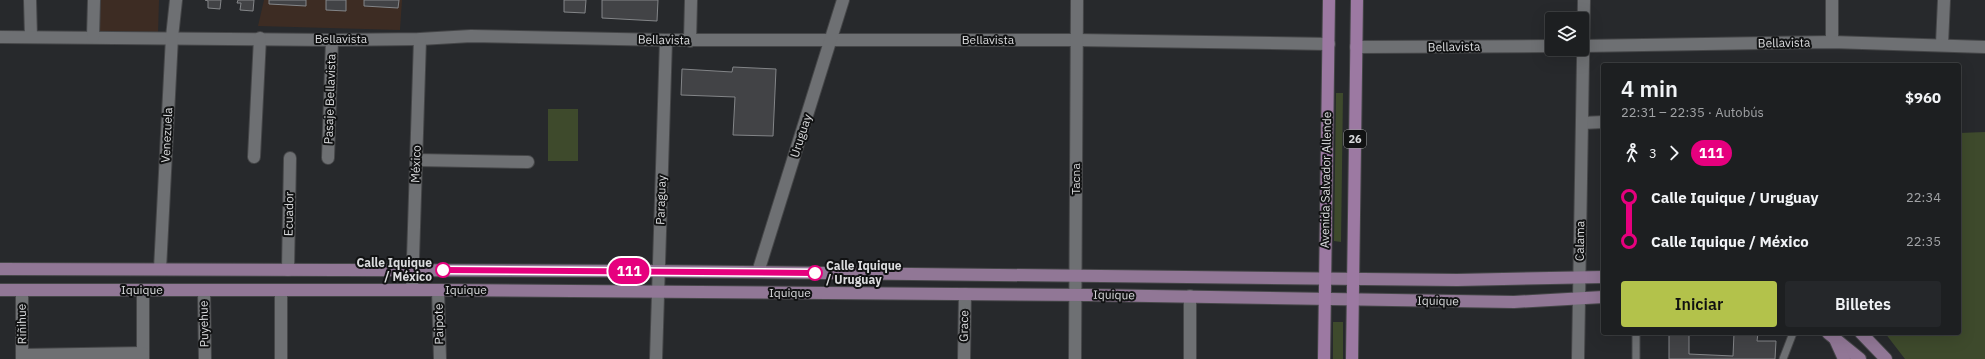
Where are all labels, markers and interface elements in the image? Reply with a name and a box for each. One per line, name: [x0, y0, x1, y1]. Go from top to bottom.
map controls: [1545, 12, 1589, 56]
button: layers: [1545, 12, 1589, 56]
street label: Bellavista: [315, 31, 368, 46]
street label: Bellavista: [638, 32, 691, 47]
street label: Bellavista: [962, 32, 1015, 47]
street label: Bellavista: [1758, 35, 1811, 50]
street label: Bellavista: [1428, 39, 1481, 54]
street label: Pasaje Bellavista: [320, 53, 339, 145]
text: 4 min: [1621, 74, 1678, 103]
text: $960: [1905, 88, 1941, 107]
text: 22:31 – 22:35 · Autobús: [1621, 104, 1764, 121]
street label: Venezuela: [158, 106, 175, 163]
street label: Avenida Salvador Allende: [1317, 111, 1334, 248]
street label: Uruguay: [786, 112, 815, 159]
road number: 26: [1344, 130, 1366, 148]
icon: walk: [1621, 142, 1643, 164]
icon: forward: [1663, 142, 1685, 164]
street label: México: [407, 144, 424, 183]
text: 111: [1699, 144, 1724, 162]
text: 3: [1649, 145, 1657, 162]
street label: Tacna: [1068, 163, 1083, 195]
street label: Paraguay: [652, 175, 669, 225]
text: Calle Iquique / Uruguay: [1651, 188, 1818, 207]
text: 22:34: [1906, 189, 1941, 206]
street label: Ecuador: [281, 191, 296, 236]
street label: Calama: [1572, 220, 1587, 261]
text: Calle Iquique / México: [1651, 232, 1809, 251]
text: 22:35: [1906, 233, 1941, 250]
place label: Calle Iquique / México: [356, 255, 432, 284]
line badge: 111: [606, 258, 652, 284]
place label: Calle Iquique / Uruguay: [826, 258, 902, 287]
marker: Calle Iquique / México: [435, 262, 451, 278]
text: 111: [616, 262, 642, 280]
marker: Calle Iquique / Uruguay: [807, 265, 823, 281]
button: Iniciar: [1621, 281, 1777, 327]
button: Billetes: [1785, 281, 1941, 327]
street label: Iquique: [121, 282, 163, 297]
street label: Iquique: [445, 282, 487, 297]
street label: Iquique: [769, 285, 811, 300]
street label: Iquique: [1093, 287, 1135, 302]
street label: Iquique: [1417, 293, 1459, 308]
street label: Puyehue: [196, 300, 211, 348]
street label: Riñihue: [14, 303, 29, 344]
street label: Paipote: [431, 303, 446, 345]
street label: Grace: [956, 310, 971, 342]

